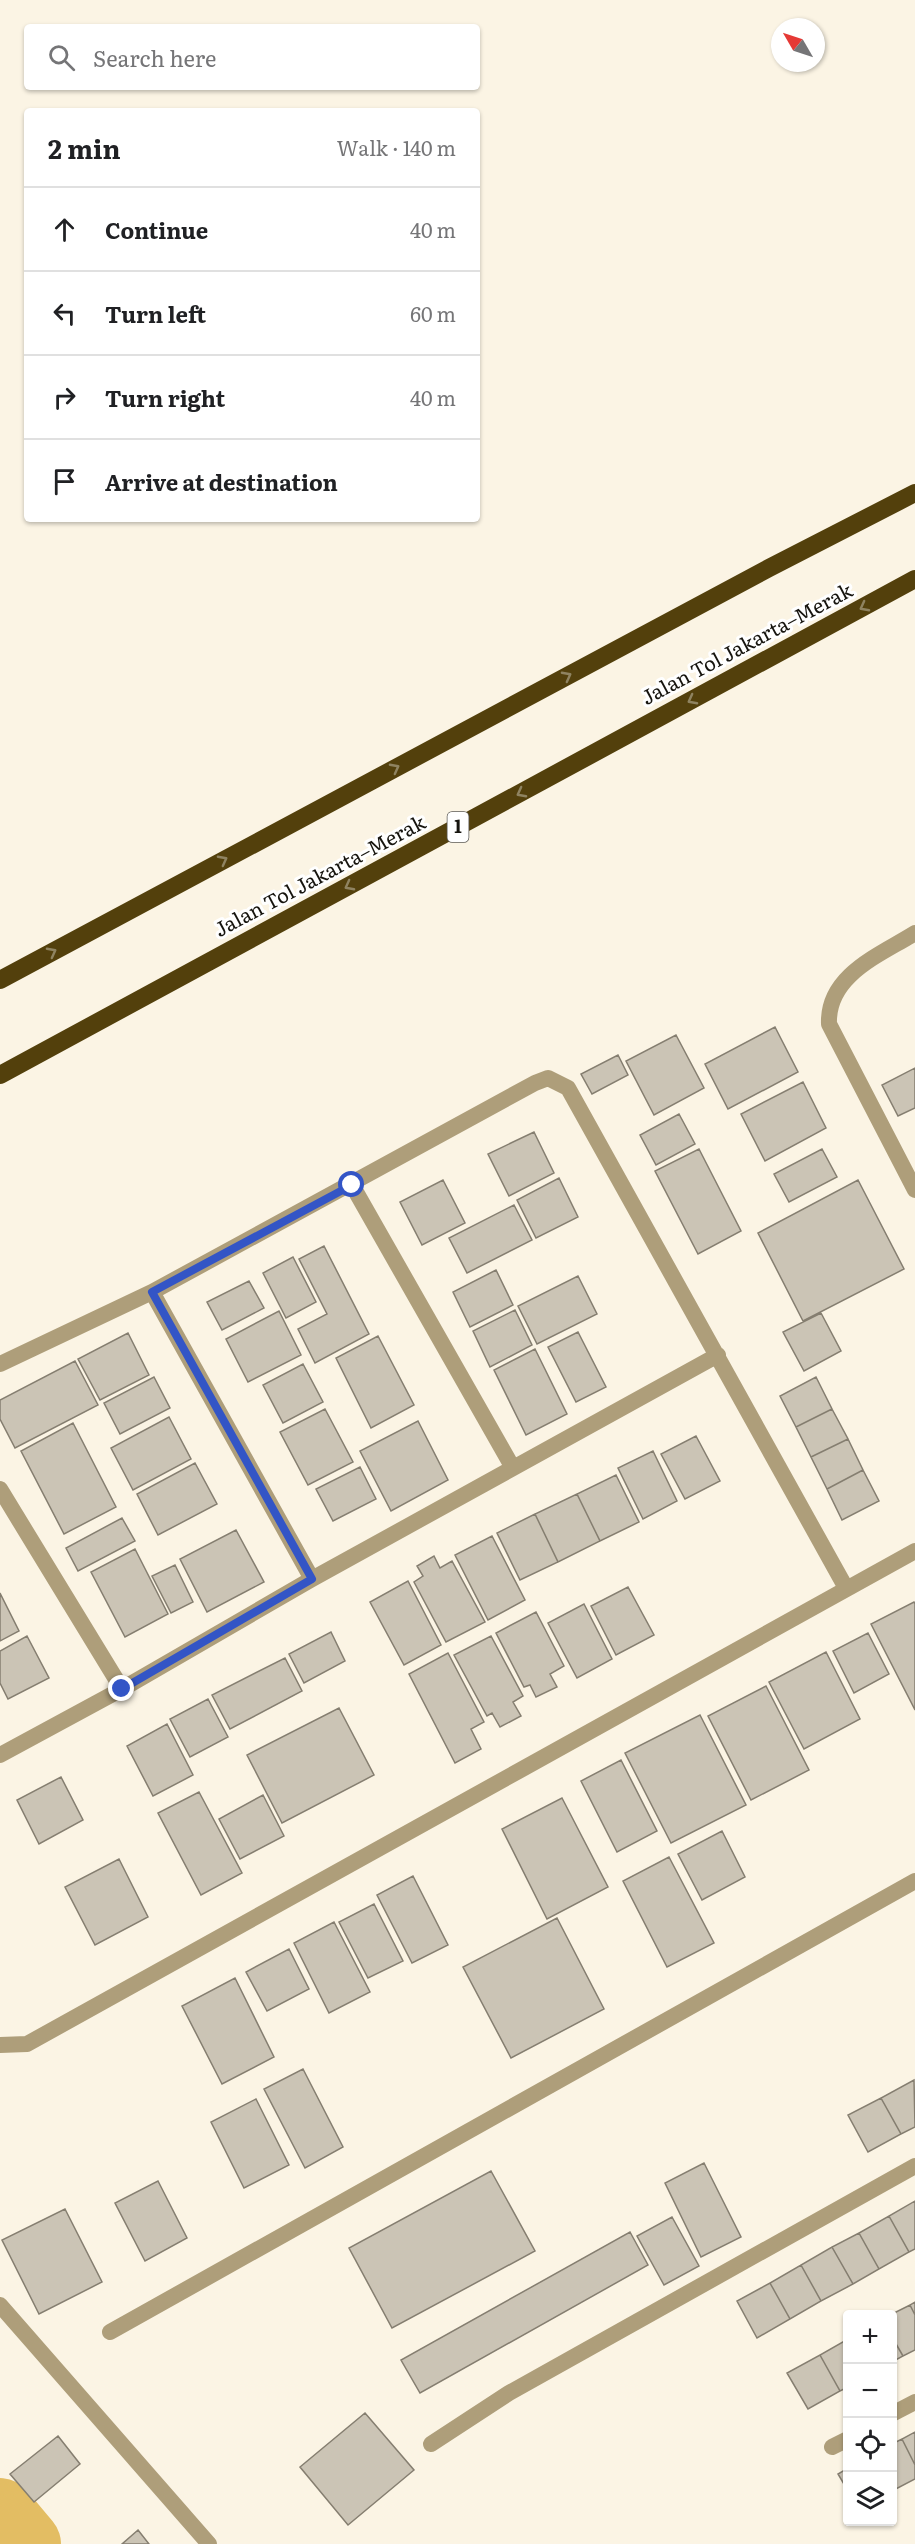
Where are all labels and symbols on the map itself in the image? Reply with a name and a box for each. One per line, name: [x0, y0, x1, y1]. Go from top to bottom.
north arrow: [771, 18, 825, 72]
street label: Jalan Tol Jakarta–Merak: [635, 573, 858, 711]
one-way arrow: [859, 600, 870, 611]
one-way arrow: [561, 672, 571, 683]
one-way arrow: [688, 693, 698, 704]
one-way arrow: [389, 764, 400, 775]
one-way arrow: [517, 786, 527, 797]
street label: Jalan Tol Jakarta–Merak: [208, 805, 431, 943]
road number: 1: [448, 812, 468, 842]
one-way arrow: [217, 856, 228, 867]
one-way arrow: [345, 879, 356, 890]
one-way arrow: [45, 948, 56, 959]
route start: [338, 1171, 364, 1197]
route end: [108, 1675, 134, 1701]

